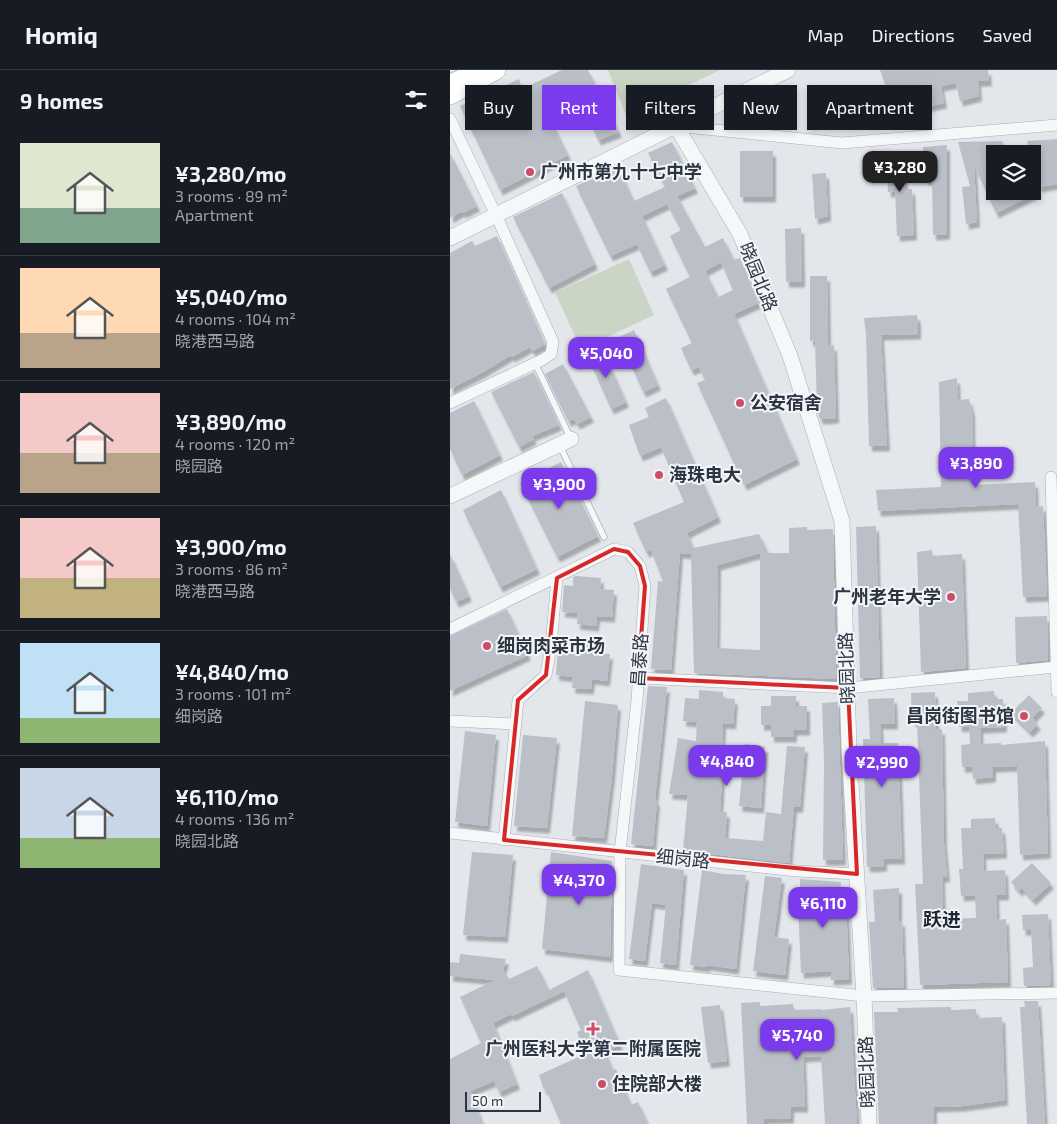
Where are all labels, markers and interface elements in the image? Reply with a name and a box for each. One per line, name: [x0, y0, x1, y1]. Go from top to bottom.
text: Homiq: [25, 20, 98, 49]
text: Map: [807, 24, 844, 46]
text: Directions: [872, 24, 955, 46]
text: Saved: [983, 24, 1032, 46]
chip: Buy: [465, 85, 532, 130]
chip: Rent: [542, 85, 616, 130]
chip: Filters: [626, 85, 714, 130]
chip: New: [724, 85, 797, 130]
chip: Apartment: [807, 85, 932, 130]
icon: filters: [402, 86, 430, 114]
text: 9 homes: [20, 88, 103, 113]
map controls: [986, 145, 1041, 200]
button: layers: [986, 145, 1041, 200]
pin: ¥3,280: [859, 150, 941, 193]
text: ¥3,280: [874, 157, 926, 176]
place label: 广州市第九十七中学: [540, 160, 702, 182]
text: ¥3,280/mo: [175, 161, 286, 186]
icon: home: [60, 163, 120, 223]
marker: 广州市第九十七中学: [524, 166, 536, 178]
text: 3 rooms · 89 m²: [175, 186, 288, 205]
text: Apartment: [175, 205, 254, 224]
street label: 晓园北路: [735, 239, 783, 314]
text: ¥5,040/mo: [175, 284, 287, 309]
icon: home: [60, 288, 120, 348]
text: 4 rooms · 104 m²: [175, 309, 296, 328]
text: 晓港西马路: [175, 331, 255, 350]
pin: ¥5,040: [565, 336, 647, 379]
text: ¥5,040: [579, 343, 633, 362]
place label: 公安宿舍: [750, 391, 822, 413]
marker: 公安宿舍: [734, 397, 746, 409]
text: ¥3,890/mo: [175, 409, 286, 434]
icon: home: [60, 413, 120, 473]
text: 4 rooms · 120 m²: [175, 434, 295, 453]
pin: ¥3,890: [935, 446, 1017, 489]
text: ¥3,890: [949, 453, 1003, 472]
text: 晓园路: [175, 456, 223, 475]
place label: 海珠电大: [669, 463, 741, 485]
pin: ¥3,900: [518, 468, 600, 510]
marker: 海珠电大: [653, 469, 665, 481]
text: ¥3,900: [532, 474, 586, 493]
text: ¥3,900/mo: [175, 534, 287, 559]
icon: home: [60, 538, 120, 598]
text: 3 rooms · 86 m²: [175, 559, 288, 578]
text: 晓港西马路: [175, 581, 255, 600]
place label: 广州老年大学: [833, 585, 941, 607]
marker: 广州老年大学: [945, 591, 957, 603]
street label: 昌泰路: [626, 632, 652, 688]
street label: 晓园北路: [834, 632, 858, 704]
place label: 细岗肉菜市场: [497, 634, 605, 656]
marker: 细岗肉菜市场: [481, 640, 493, 652]
text: ¥4,840/mo: [175, 659, 289, 684]
icon: home: [60, 663, 120, 723]
text: 3 rooms · 101 m²: [175, 684, 292, 703]
place label: 昌岗街图书馆: [906, 704, 1014, 726]
text: 细岗路: [175, 706, 223, 725]
marker: 昌岗街图书馆: [1018, 710, 1030, 722]
pin: ¥4,840: [686, 744, 768, 787]
pin: ¥2,990: [841, 746, 923, 788]
text: ¥4,840: [700, 751, 754, 770]
text: ¥2,990: [856, 752, 908, 771]
text: ¥6,110/mo: [175, 784, 279, 809]
icon: home: [60, 788, 120, 848]
text: 4 rooms · 136 m²: [175, 809, 294, 828]
text: 晓园北路: [175, 831, 239, 850]
street label: 细岗路: [655, 844, 711, 872]
pin: ¥4,370: [538, 864, 620, 906]
text: ¥4,370: [553, 870, 605, 889]
pin: ¥6,110: [782, 886, 864, 929]
text: ¥6,110: [799, 893, 847, 912]
district label: 跃进: [923, 907, 961, 930]
pin: ¥5,740: [756, 1018, 838, 1061]
marker: 广州医科大学第二附属医院: [586, 1022, 600, 1036]
text: ¥5,740: [771, 1025, 823, 1044]
street label: 晓园北路: [854, 1036, 878, 1108]
place label: 广州医科大学第二附属医院: [485, 1037, 701, 1059]
place label: 住院部大楼: [612, 1072, 702, 1094]
marker: 住院部大楼: [596, 1078, 608, 1090]
scale bar: [465, 1089, 541, 1112]
text: 50 m: [472, 1092, 503, 1109]

